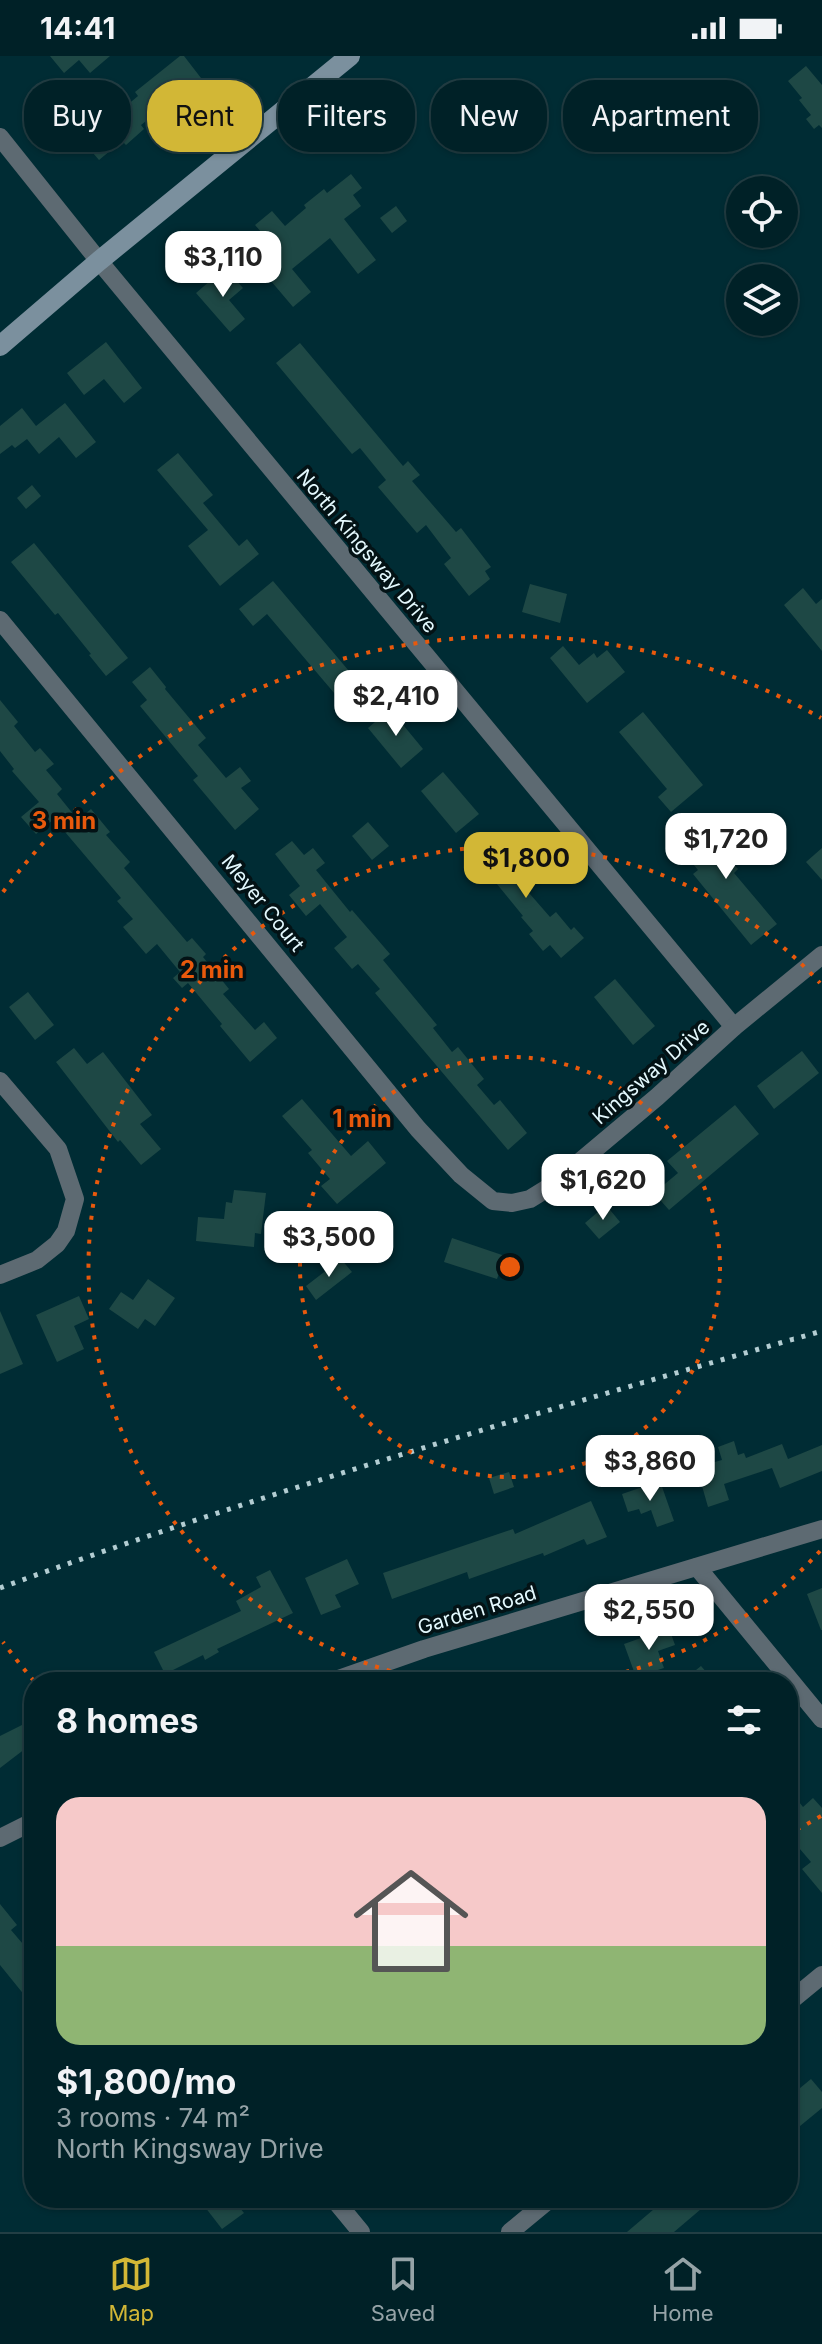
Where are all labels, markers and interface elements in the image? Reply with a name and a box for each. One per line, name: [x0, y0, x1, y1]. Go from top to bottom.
text: 14:41: [40, 10, 115, 46]
chip: Buy: [24, 80, 131, 152]
chip: Rent: [147, 80, 262, 152]
chip: Filters: [278, 80, 415, 152]
chip: New: [431, 80, 547, 152]
chip: Apartment: [563, 80, 758, 152]
map controls: [726, 176, 798, 336]
button: locate: [726, 176, 798, 248]
pin: $3,110: [158, 231, 288, 299]
text: $3,110: [183, 241, 263, 272]
button: layers: [726, 264, 798, 336]
street label: North Kingsway Drive: [292, 464, 442, 638]
pin: $2,410: [331, 670, 461, 738]
text: $2,410: [352, 680, 440, 711]
text: 3 min: [32, 806, 96, 835]
pin: $1,720: [661, 813, 791, 881]
text: $1,720: [683, 823, 769, 854]
pin: $1,800: [461, 832, 591, 900]
text: $1,800: [482, 842, 570, 873]
street label: Meyer Court: [217, 850, 310, 957]
text: 2 min: [180, 955, 244, 984]
street label: Kingsway Drive: [588, 1015, 714, 1129]
text: 1 min: [332, 1104, 392, 1133]
pin: $1,620: [538, 1154, 668, 1222]
text: $1,620: [560, 1164, 646, 1195]
pin: $3,500: [264, 1211, 394, 1279]
text: $3,500: [282, 1221, 376, 1252]
centre of rings: [496, 1253, 524, 1281]
pin: $3,860: [585, 1435, 715, 1503]
text: $3,860: [604, 1445, 696, 1476]
street label: Garden Road: [415, 1581, 539, 1639]
pin: $2,550: [584, 1584, 714, 1652]
text: $2,550: [603, 1594, 695, 1625]
icon: filters: [722, 1698, 766, 1742]
text: 8 homes: [56, 1700, 199, 1741]
icon: home: [339, 1849, 483, 1993]
text: $1,800/mo: [56, 2061, 236, 2102]
text: 3 rooms · 74 m²: [56, 2102, 250, 2133]
text: North Kingsway Drive: [56, 2133, 324, 2164]
tab: Map: [108, 2252, 154, 2326]
tab: Saved: [371, 2252, 435, 2326]
tab: Home: [652, 2252, 714, 2326]

